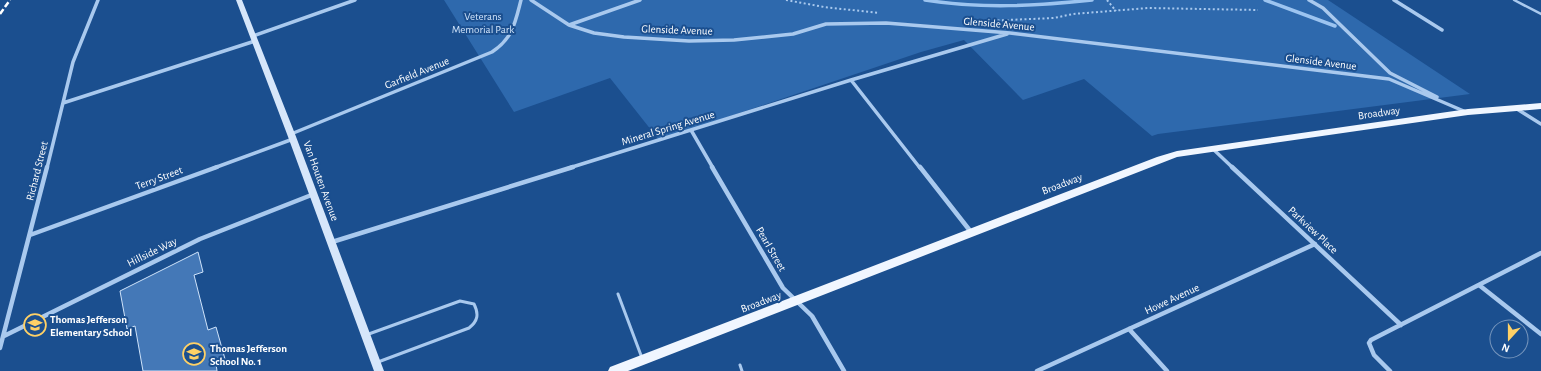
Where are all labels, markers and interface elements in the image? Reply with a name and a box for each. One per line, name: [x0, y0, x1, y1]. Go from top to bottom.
park label: Veterans Memorial Park: [452, 11, 514, 35]
street label: Glenside Avenue: [963, 15, 1035, 33]
street label: Glenside Avenue: [641, 23, 713, 37]
street label: Glenside Avenue: [1285, 52, 1357, 72]
street label: Garfield Avenue: [383, 55, 451, 91]
street label: Broadway: [1357, 105, 1401, 121]
street label: Mineral Spring Avenue: [620, 109, 716, 147]
street label: Van Houten Avenue: [301, 139, 341, 223]
street label: Richard Street: [24, 140, 50, 202]
street label: Terry Street: [134, 164, 185, 192]
street label: Broadway: [1040, 171, 1084, 197]
street label: Parkview Place: [1286, 204, 1340, 256]
street label: Pearl Street: [754, 225, 788, 274]
street label: Hillside Way: [125, 235, 179, 269]
street label: Howe Avenue: [1143, 282, 1201, 316]
street label: Broadway: [739, 289, 783, 315]
school or university icon: Thomas Jefferson Elementary School: [22, 312, 48, 338]
place label: Thomas Jefferson Elementary School: [50, 314, 132, 338]
north arrow: [1489, 319, 1529, 359]
school or university icon: Thomas Jefferson School No. 1: [181, 341, 207, 367]
text: N: [1500, 341, 1511, 354]
place label: Thomas Jefferson School No. 1: [210, 343, 287, 367]

